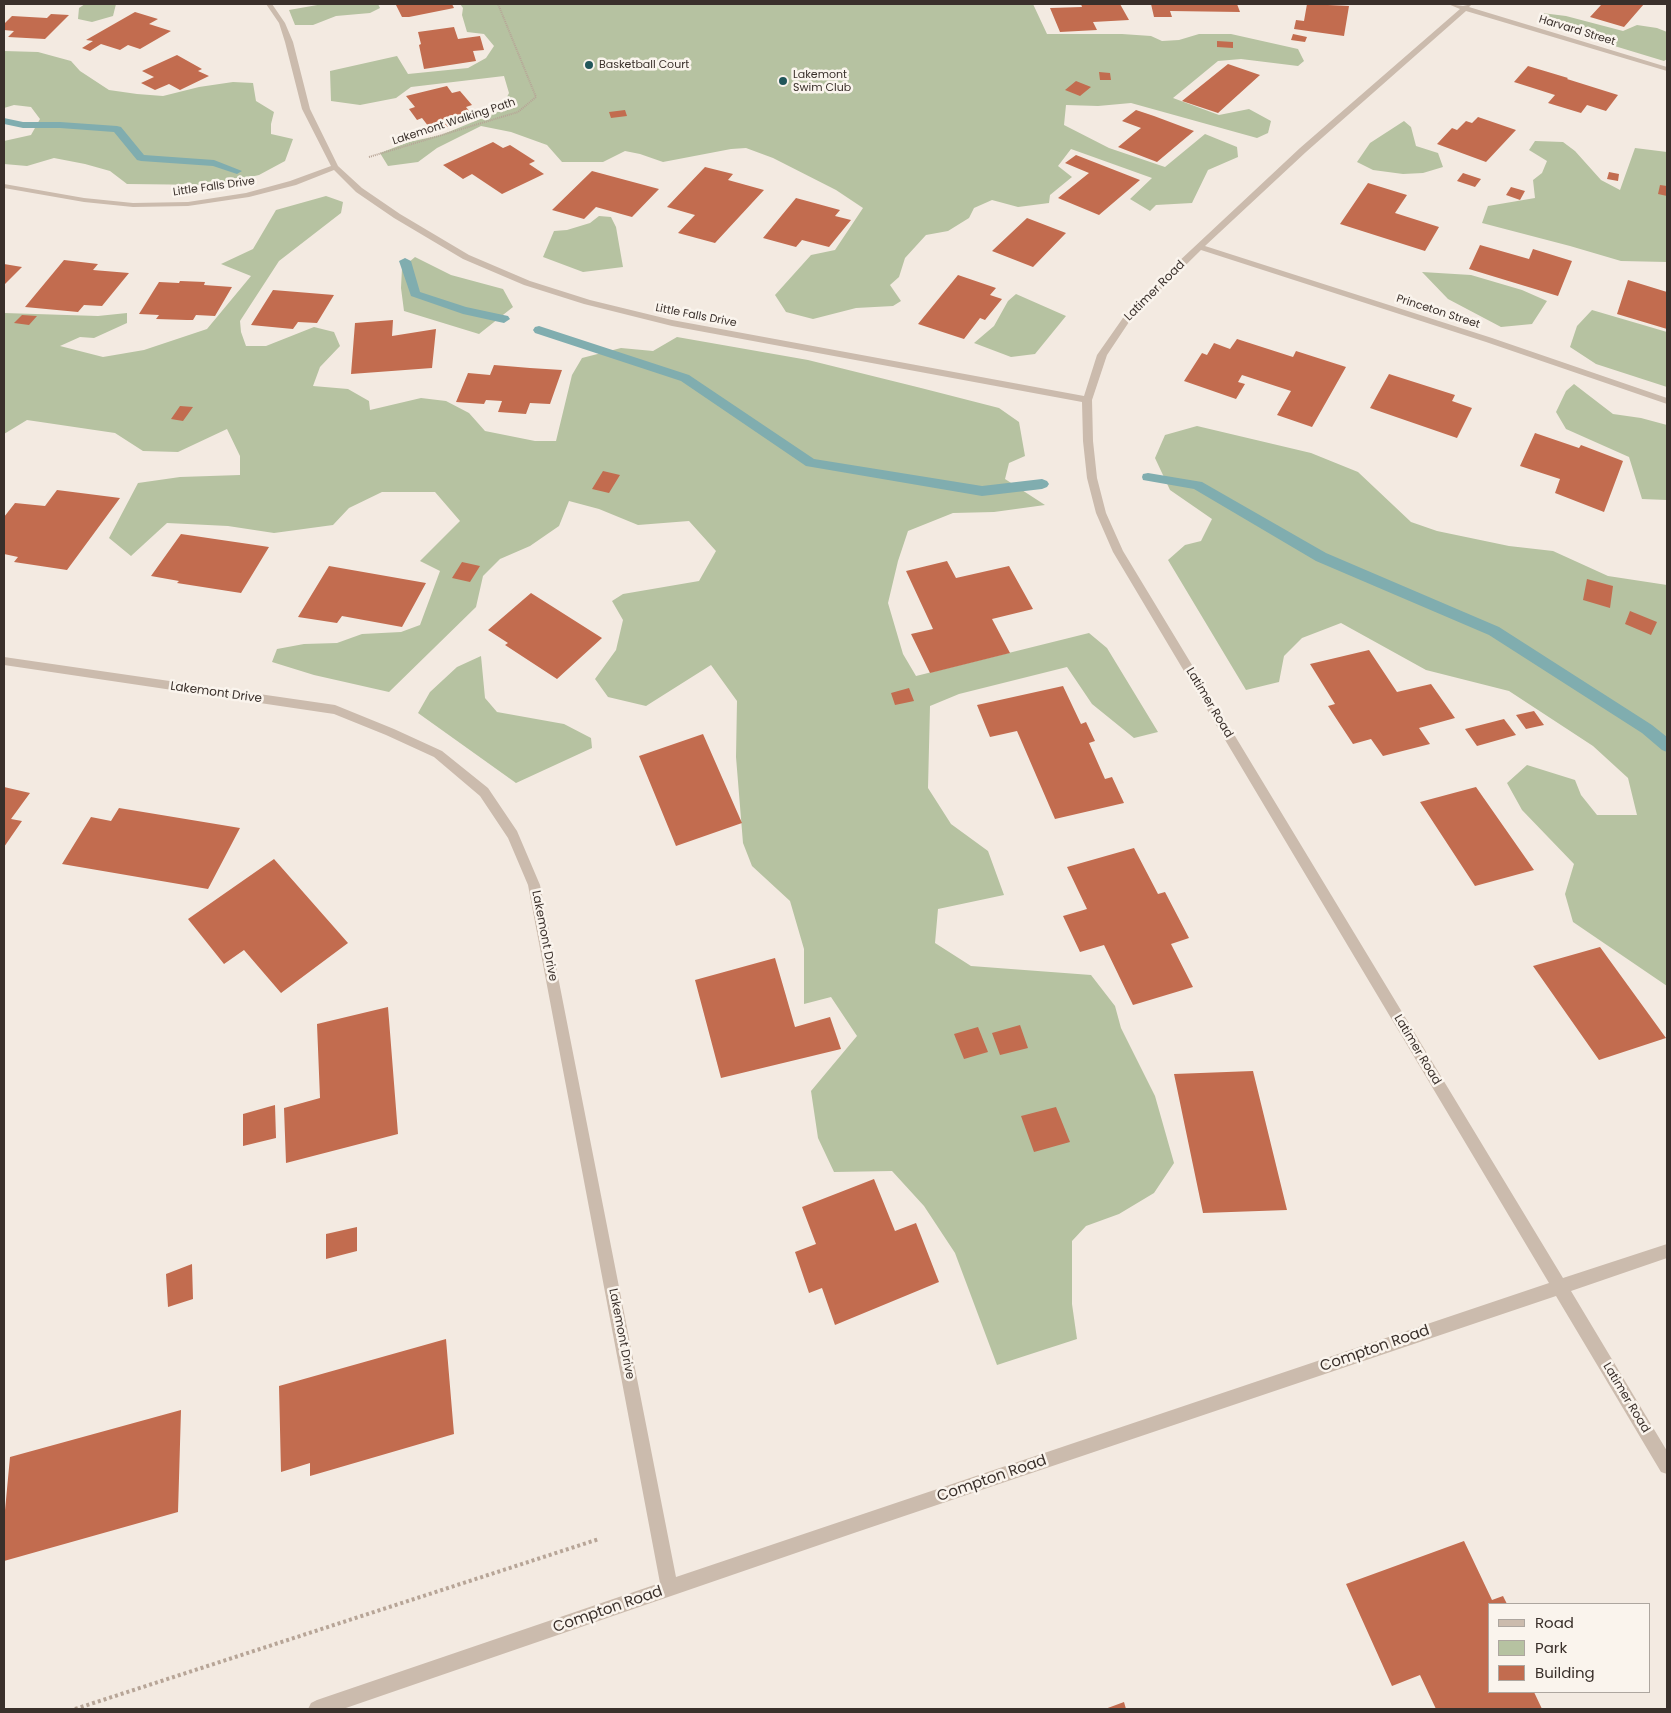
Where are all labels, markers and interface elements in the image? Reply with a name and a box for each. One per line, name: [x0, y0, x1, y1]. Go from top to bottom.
street label: Harvard Street: [1537, 13, 1617, 49]
place label: Basketball Court: [599, 58, 689, 72]
marker: Basketball Court: [583, 59, 595, 71]
place label: Lakemont Swim Club: [793, 68, 851, 94]
marker: Lakemont Swim Club: [777, 75, 789, 87]
street label: Lakemont Walking Path: [391, 96, 517, 148]
street label: Little Falls Drive: [172, 175, 256, 199]
street label: Latimer Road: [1122, 258, 1188, 324]
street label: Princeton Street: [1395, 292, 1481, 332]
street label: Little Falls Drive: [654, 302, 738, 330]
street label: Latimer Road: [1182, 665, 1236, 741]
street label: Lakemont Drive: [169, 679, 263, 707]
street label: Lakemont Drive: [528, 889, 560, 983]
street label: Latimer Road: [1390, 1012, 1444, 1088]
street label: Lakemont Drive: [605, 1287, 637, 1381]
street label: Compton Road: [1318, 1322, 1432, 1376]
street label: Latimer Road: [1599, 1360, 1653, 1436]
street label: Compton Road: [935, 1452, 1049, 1506]
street label: Compton Road: [551, 1583, 665, 1637]
legend: [1488, 1603, 1651, 1693]
text: Road: [1535, 1612, 1574, 1633]
text: Park: [1535, 1637, 1567, 1658]
text: Building: [1535, 1662, 1595, 1683]

